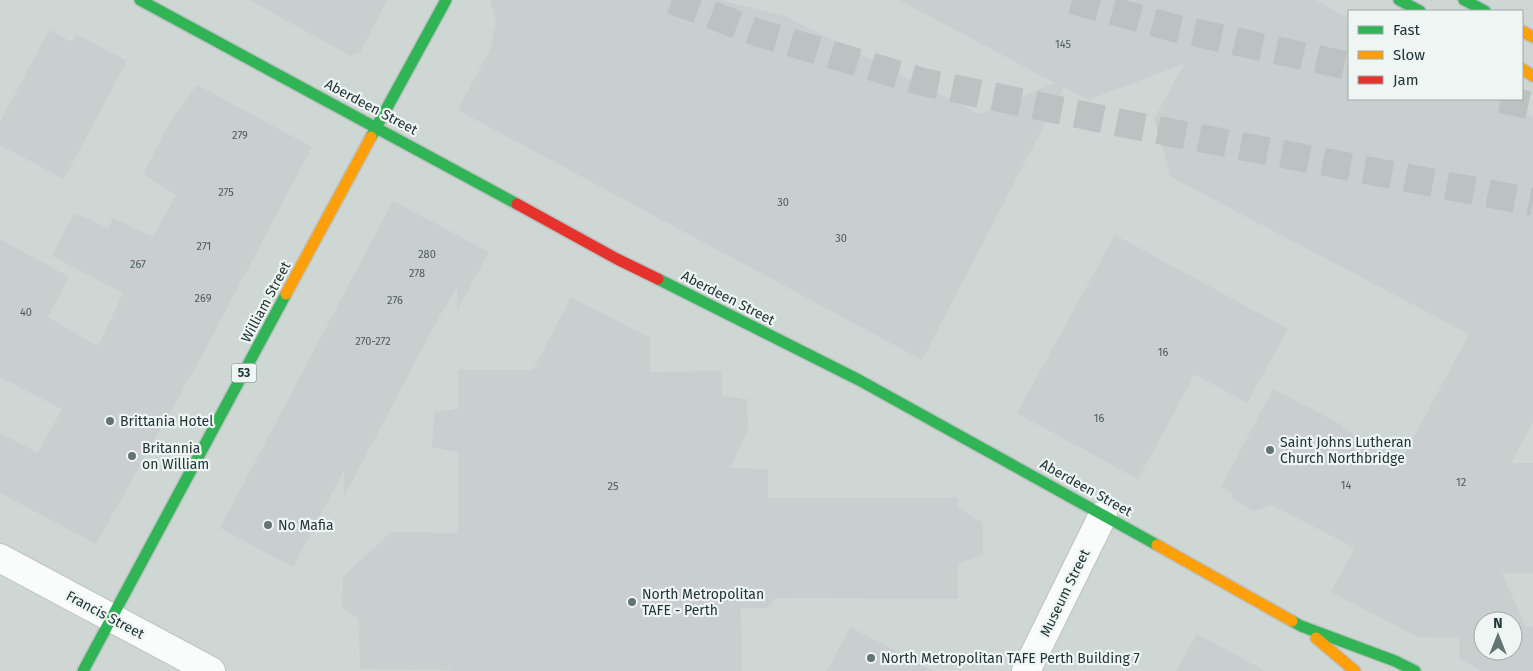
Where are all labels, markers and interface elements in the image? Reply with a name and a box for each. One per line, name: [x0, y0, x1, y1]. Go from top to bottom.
legend: [1348, 10, 1523, 100]
text: Fast: [1393, 21, 1420, 39]
house number: 145: [1055, 38, 1071, 51]
text: Slow: [1393, 46, 1425, 64]
text: Jam: [1393, 71, 1419, 89]
street label: Aberdeen Street: [322, 75, 421, 139]
house number: 279: [232, 129, 248, 142]
house number: 275: [218, 186, 234, 199]
house number: 30: [777, 196, 789, 209]
house number: 30: [835, 232, 847, 245]
house number: 271: [197, 240, 211, 253]
house number: 280: [418, 248, 436, 261]
house number: 267: [130, 258, 146, 271]
street label: William Street: [238, 258, 295, 345]
house number: 278: [409, 267, 425, 280]
street label: Aberdeen Street: [678, 267, 778, 329]
house number: 269: [195, 292, 212, 305]
house number: 276: [387, 294, 403, 307]
house number: 40: [20, 306, 32, 319]
house number: 270-272: [355, 335, 391, 348]
house number: 16: [1158, 346, 1168, 359]
road number: 53: [232, 363, 256, 382]
house number: 16: [1094, 412, 1104, 425]
place label: Brittania Hotel: [120, 413, 213, 430]
marker: Brittania Hotel: [104, 415, 116, 427]
place label: Saint Johns Lutheran Church Northbridge: [1280, 434, 1412, 467]
place label: Britannia on William: [142, 440, 209, 473]
marker: Saint Johns Lutheran Church Northbridge: [1264, 444, 1276, 456]
marker: Britannia on William: [126, 450, 138, 462]
street label: Aberdeen Street: [1037, 456, 1136, 521]
house number: 12: [1456, 476, 1466, 489]
house number: 14: [1341, 479, 1351, 492]
house number: 25: [608, 480, 619, 493]
place label: No Mafia: [278, 517, 334, 534]
marker: No Mafia: [262, 519, 274, 531]
street label: Museum Street: [1037, 546, 1094, 639]
place label: North Metropolitan TAFE - Perth: [642, 586, 764, 619]
street label: Francis Street: [63, 587, 148, 643]
marker: North Metropolitan TAFE - Perth: [626, 596, 638, 608]
north arrow: [1473, 611, 1523, 661]
text: N: [1493, 615, 1503, 632]
place label: North Metropolitan TAFE Perth Building 7: [881, 650, 1140, 667]
marker: North Metropolitan TAFE Perth Building 7: [865, 652, 877, 664]

